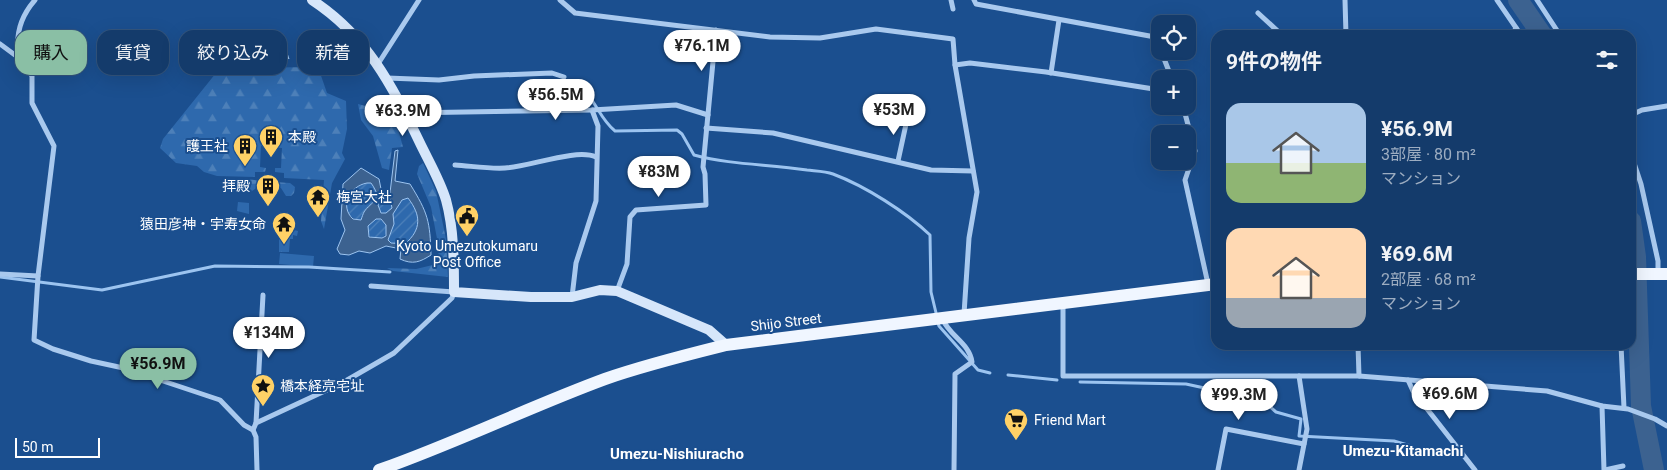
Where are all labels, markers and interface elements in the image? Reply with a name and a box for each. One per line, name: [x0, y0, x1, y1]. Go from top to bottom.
map controls: [1151, 15, 1196, 170]
button: locate: [1151, 15, 1196, 60]
chip: 購入: [15, 30, 87, 75]
chip: 賃貸: [97, 30, 169, 75]
chip: 絞り込み: [179, 30, 287, 75]
chip: 新着: [297, 30, 369, 75]
pin: ¥76.1M: [661, 30, 743, 72]
text: ¥76.1M: [675, 36, 729, 55]
icon: filters: [1593, 46, 1621, 74]
text: 9件の物件: [1226, 50, 1322, 74]
button: +: [1151, 70, 1196, 115]
pin: ¥56.5M: [515, 78, 597, 121]
text: ¥56.5M: [529, 85, 583, 104]
pin: ¥63.9M: [362, 94, 444, 137]
pin: ¥53M: [864, 94, 924, 136]
text: ¥53M: [874, 100, 914, 119]
text: ¥63.9M: [376, 101, 430, 120]
text: ¥56.9M: [1381, 117, 1453, 141]
icon: home: [1266, 123, 1326, 183]
building icon: 本殿: [258, 124, 284, 158]
button: −: [1151, 125, 1196, 170]
place label: 本殿: [288, 129, 316, 145]
building icon: 護王社: [232, 133, 258, 167]
place label: 護王社: [186, 138, 228, 154]
text: 3部屋 · 80 m²: [1381, 145, 1476, 164]
pin: ¥83M: [629, 156, 689, 198]
text: ¥83M: [639, 162, 679, 181]
text: マンション: [1381, 169, 1461, 188]
building icon: 拝殿: [255, 173, 281, 207]
place label: 拝殿: [222, 178, 250, 194]
temple icon: 梅宮大社: [305, 184, 331, 218]
place label: 梅宮大社: [336, 189, 392, 205]
public building icon: Kyoto Umezutokumaru Post Office: [454, 203, 480, 237]
temple icon: 猿田彦神・宇寿女命: [271, 211, 297, 245]
place label: 猿田彦神・宇寿女命: [140, 216, 266, 232]
place label: Kyoto Umezutokumaru Post Office: [396, 238, 538, 270]
text: ¥69.6M: [1381, 242, 1453, 266]
icon: home: [1266, 248, 1326, 308]
text: 2部屋 · 68 m²: [1381, 270, 1476, 289]
text: マンション: [1381, 294, 1461, 313]
street label: Shijo Street: [750, 310, 823, 334]
pin: ¥134M: [234, 316, 304, 359]
text: ¥134M: [244, 323, 294, 342]
pin: ¥56.9M: [117, 348, 199, 390]
text: ¥56.9M: [131, 354, 185, 373]
place icon: 橋本経亮宅址: [250, 373, 276, 407]
place label: 橋本経亮宅址: [280, 378, 364, 394]
pin: ¥99.3M: [1198, 378, 1280, 421]
pin: ¥69.6M: [1409, 378, 1491, 420]
text: ¥69.6M: [1423, 384, 1477, 403]
text: ¥99.3M: [1212, 385, 1266, 404]
supermarket icon: Friend Mart: [1003, 407, 1029, 441]
place label: Friend Mart: [1034, 412, 1106, 428]
scale bar: [15, 435, 100, 458]
text: 50 m: [22, 439, 54, 455]
district label: Umezu-Kitamachi: [1343, 442, 1463, 460]
district label: Umezu-Nishiuracho: [610, 445, 744, 463]

